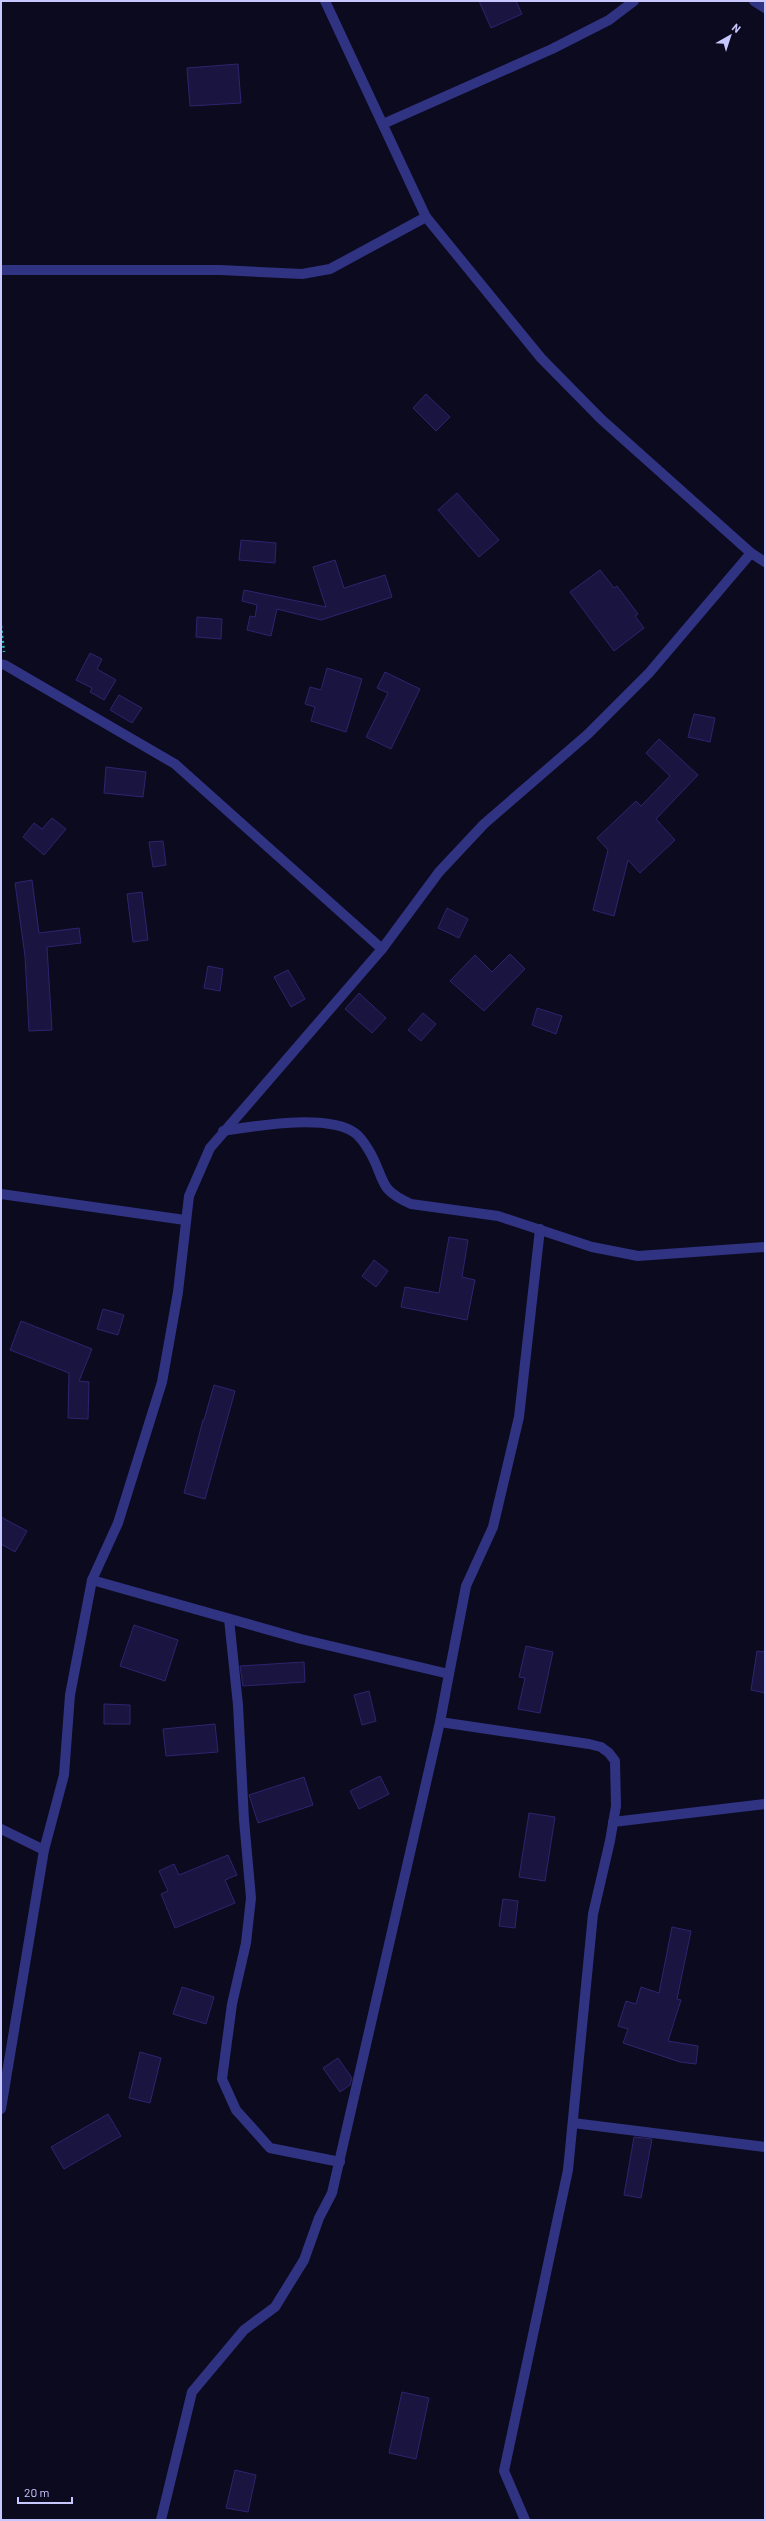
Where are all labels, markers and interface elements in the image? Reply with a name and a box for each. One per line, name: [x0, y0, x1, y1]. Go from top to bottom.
north arrow: [710, 16, 750, 56]
text: N: [730, 20, 744, 35]
scale bar: [18, 2479, 72, 2505]
text: 20 m: [24, 2485, 50, 2499]

